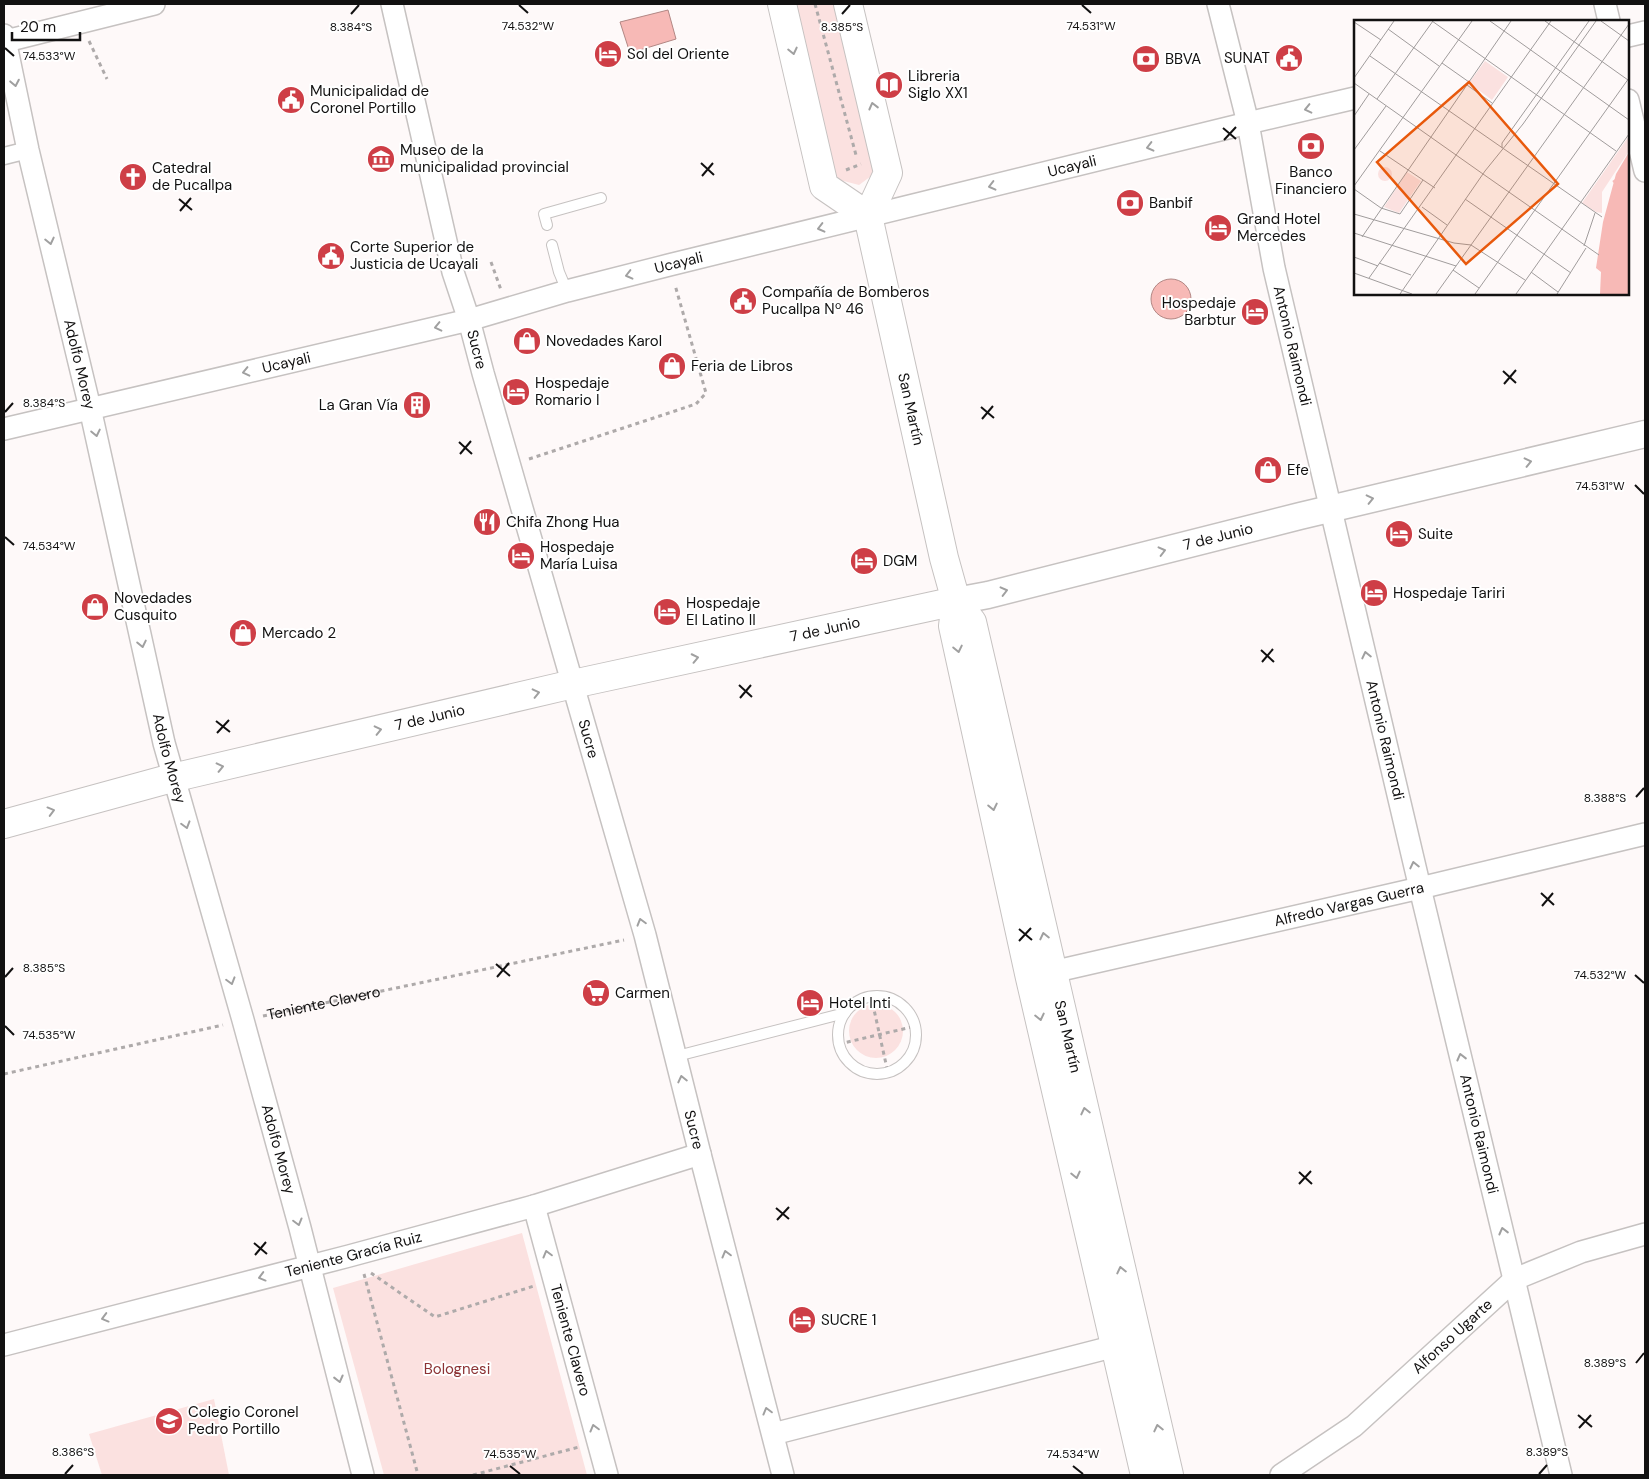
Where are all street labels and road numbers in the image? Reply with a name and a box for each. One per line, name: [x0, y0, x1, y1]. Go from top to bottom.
street label: Ucayali: [1046, 151, 1098, 182]
street label: Ucayali: [652, 247, 705, 278]
street label: Antonio Raimondi: [1269, 284, 1316, 408]
street label: Adolfo Morey: [59, 317, 100, 412]
street label: Sucre: [462, 328, 492, 371]
street label: Ucayali: [260, 347, 313, 378]
street label: San Martín: [893, 371, 929, 447]
street label: 7 de Junio: [1181, 518, 1255, 555]
street label: 7 de Junio: [788, 612, 862, 647]
street label: Antonio Raimondi: [1361, 678, 1409, 802]
street label: 7 de Junio: [393, 700, 467, 735]
street label: Adolfo Morey: [148, 711, 191, 806]
street label: Sucre: [573, 717, 604, 761]
street label: Alfredo Vargas Guerra: [1272, 877, 1426, 931]
street label: Teniente Clavero: [265, 982, 382, 1025]
street label: San Martín: [1050, 998, 1086, 1075]
street label: Antonio Raimondi: [1455, 1072, 1503, 1196]
street label: Adolfo Morey: [257, 1102, 300, 1197]
street label: Sucre: [679, 1108, 708, 1151]
street label: Teniente Gracía Ruiz: [283, 1227, 424, 1282]
street label: Teniente Clavero: [546, 1282, 595, 1399]
street label: Alfonso Ugarte: [1408, 1294, 1497, 1378]

